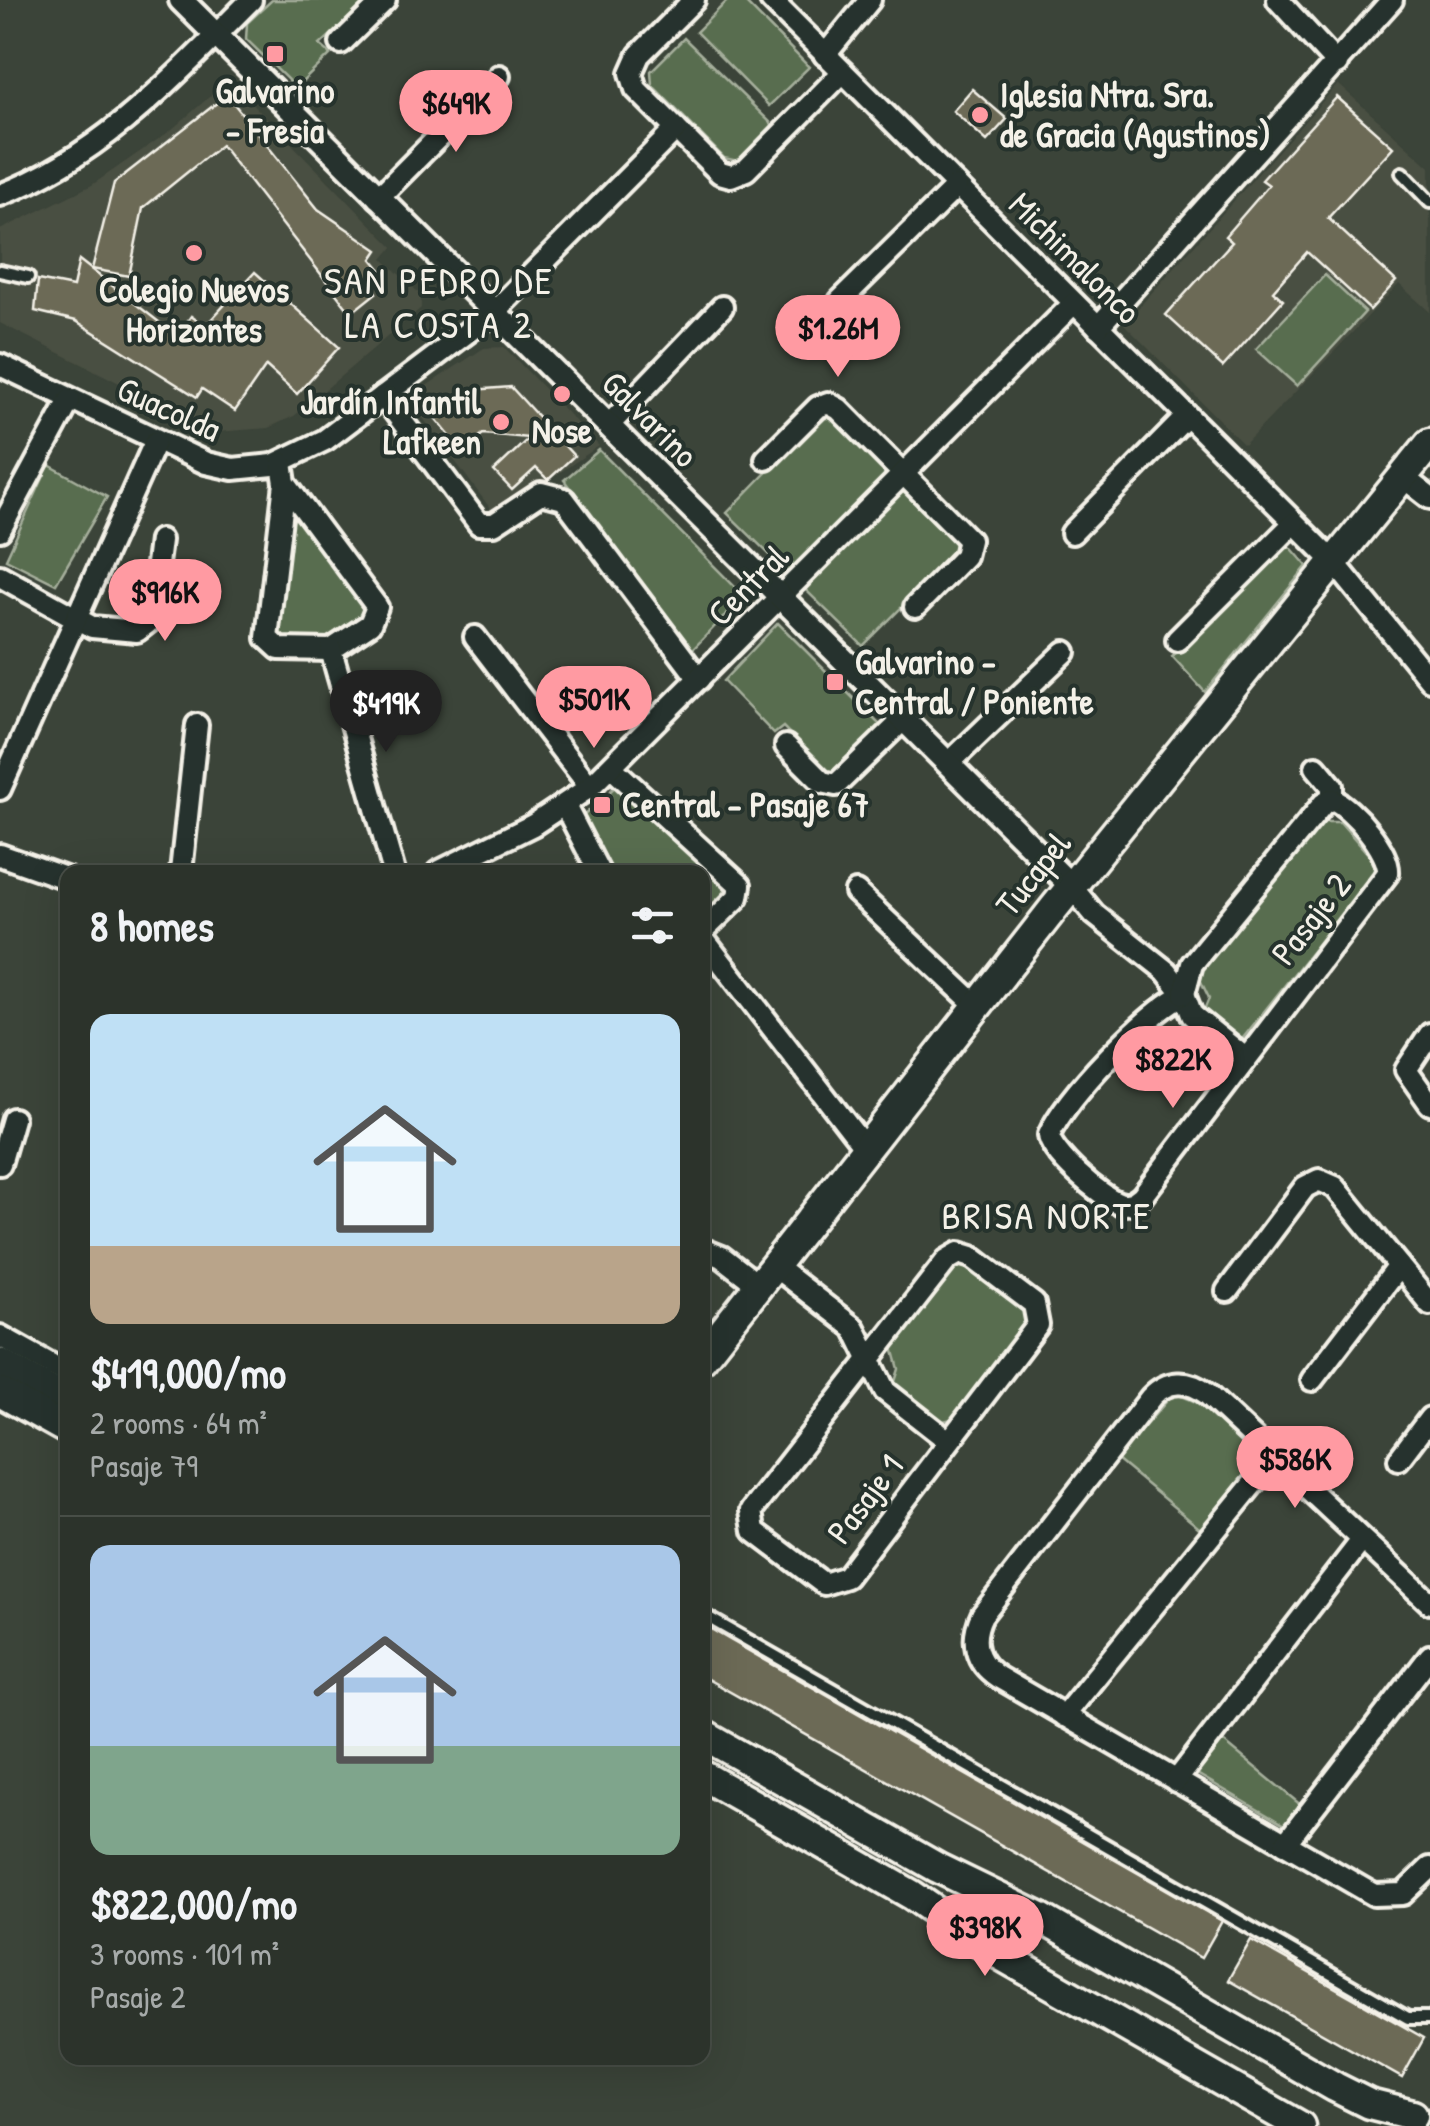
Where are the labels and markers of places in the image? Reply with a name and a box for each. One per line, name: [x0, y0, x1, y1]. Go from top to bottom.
marker: Galvarino - Fresia: [264, 43, 286, 65]
place label: Galvarino - Fresia: [216, 67, 334, 154]
pin: $649K: [386, 70, 526, 155]
place label: Iglesia Ntra. Sra. de Gracia (Agustinos): [1000, 71, 1271, 159]
marker: Iglesia Ntra. Sra. de Gracia (Agustinos): [969, 104, 991, 126]
marker: Colegio Nuevos Horizontes: [183, 242, 205, 264]
place label: Colegio Nuevos Horizontes: [99, 266, 290, 353]
pin: $1.26M: [757, 295, 919, 380]
place label: Jardín Infantil Lafkeen: [300, 378, 482, 465]
marker: Nose: [551, 383, 573, 405]
place label: Nose: [532, 407, 592, 454]
marker: Jardín Infantil Lafkeen: [490, 411, 512, 433]
pin: $916K: [95, 559, 235, 644]
place label: Galvarino - Central / Poniente: [855, 638, 1094, 725]
pin: $501K: [524, 666, 664, 751]
pin: $419K: [316, 670, 456, 755]
marker: Galvarino - Central / Poniente: [824, 671, 846, 693]
place label: Central - Pasaje 67: [622, 781, 869, 828]
marker: Central - Pasaje 67: [591, 794, 613, 816]
pin: $822K: [1103, 1026, 1243, 1111]
pin: $586K: [1225, 1426, 1365, 1511]
pin: $398K: [915, 1894, 1055, 1979]

